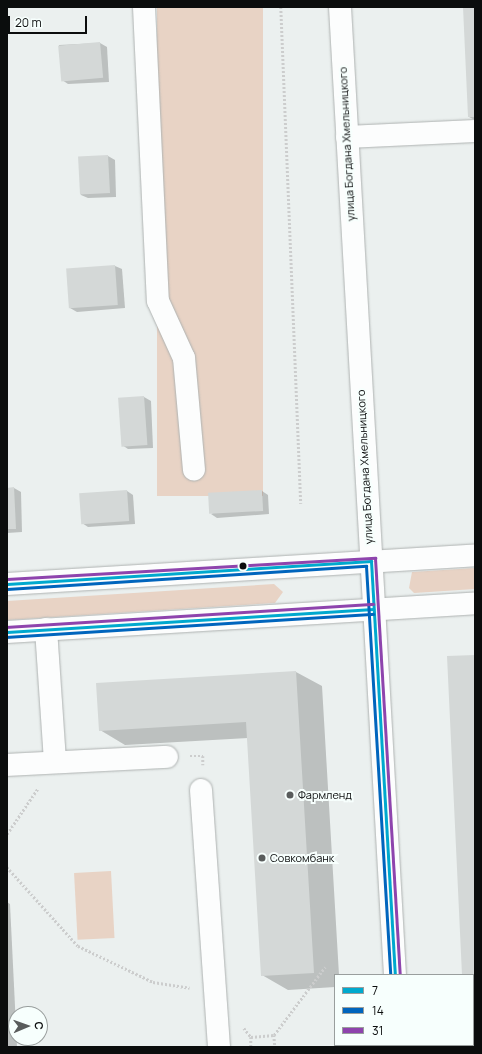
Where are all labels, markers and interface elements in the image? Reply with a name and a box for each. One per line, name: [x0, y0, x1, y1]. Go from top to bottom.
scale bar: [10, 8, 89, 34]
text: 20 m: [15, 14, 42, 31]
street label: улица Богдана Хмельницкого: [336, 66, 358, 222]
street label: улица Богдана Хмельницкого: [354, 389, 376, 545]
unlabelled marker: [238, 561, 248, 571]
place label: Фармленд: [298, 788, 352, 802]
marker: Фармленд: [285, 790, 295, 800]
place label: Совкомбанк: [270, 851, 334, 865]
marker: Совкомбанк: [257, 853, 267, 863]
legend: [334, 974, 474, 1046]
text: 7: [372, 982, 378, 999]
text: 14: [372, 1002, 384, 1019]
north arrow: [8, 1006, 48, 1046]
text: С: [32, 1021, 47, 1030]
text: 31: [372, 1022, 383, 1039]

